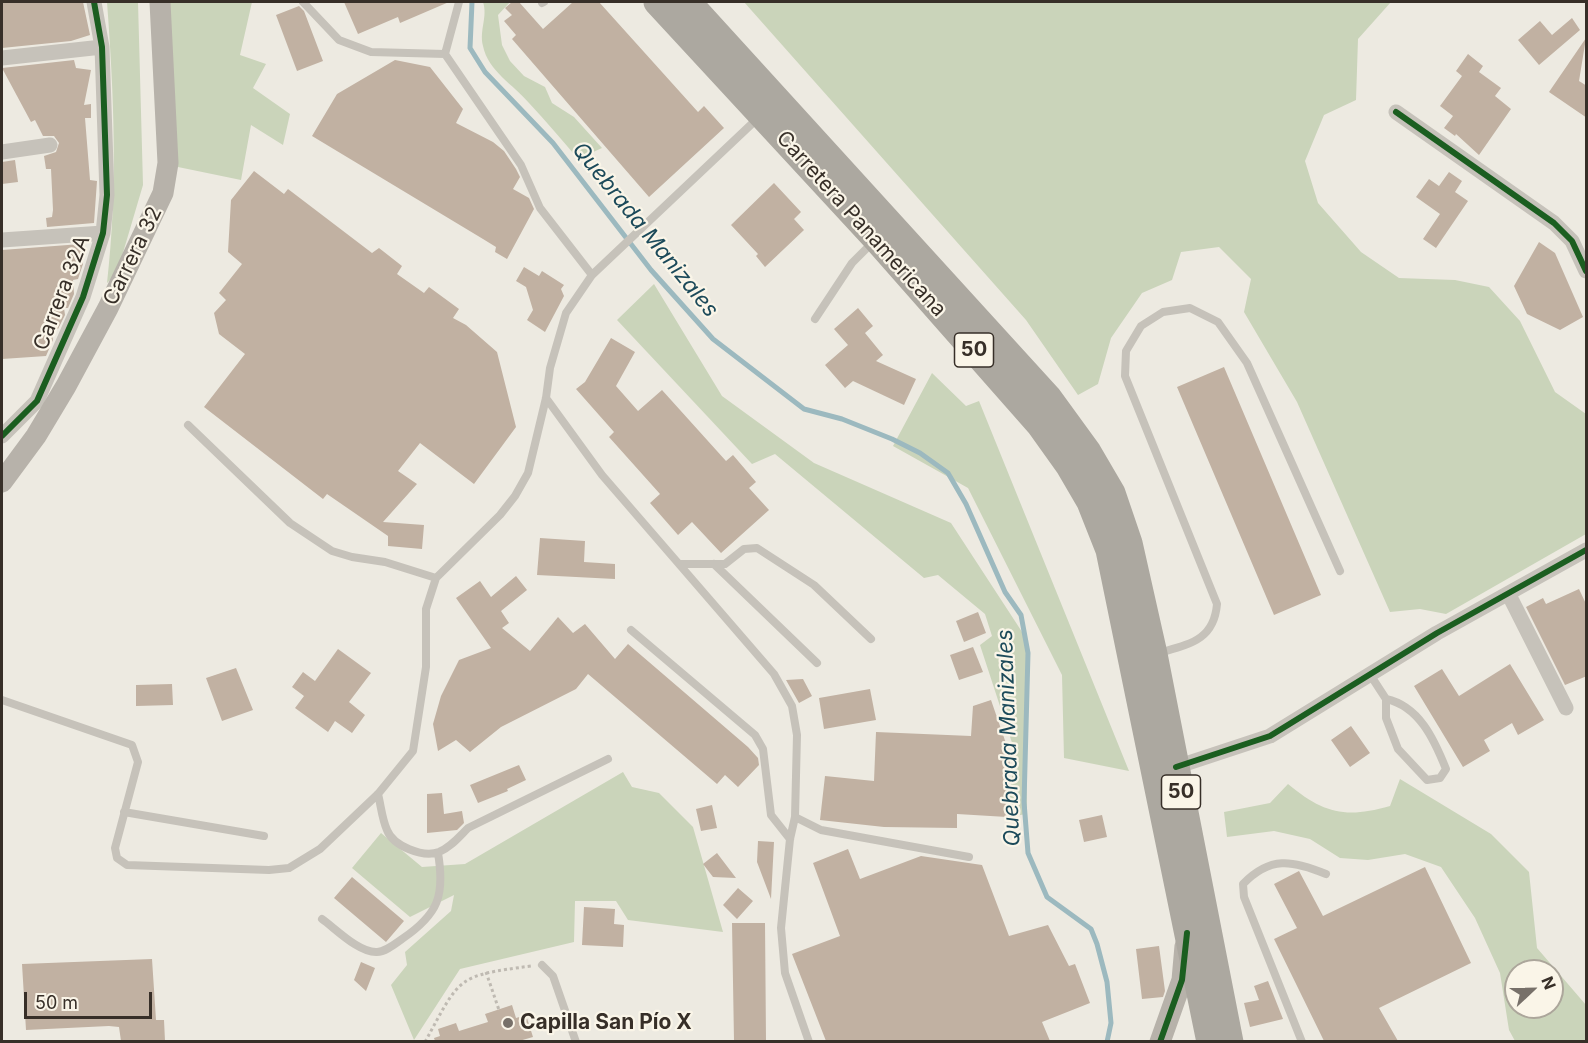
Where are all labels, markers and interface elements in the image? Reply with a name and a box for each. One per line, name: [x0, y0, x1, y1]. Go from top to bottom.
street label: Carretera Panamericana: [771, 126, 951, 322]
water label: Quebrada Manizales: [566, 137, 724, 323]
street label: Carrera 32: [98, 203, 168, 309]
street label: Carrera 32A: [29, 232, 95, 354]
road number: 50: [954, 333, 994, 367]
water label: Quebrada Manizales: [992, 629, 1026, 847]
road number: 50: [1162, 775, 1200, 809]
north arrow: [1504, 959, 1564, 1019]
text: N: [1537, 974, 1560, 992]
scale bar: [27, 980, 154, 1018]
text: 50 m: [35, 992, 78, 1013]
place label: Capilla San Pío X: [520, 1010, 692, 1036]
marker: Capilla San Pío X: [501, 1016, 515, 1030]

